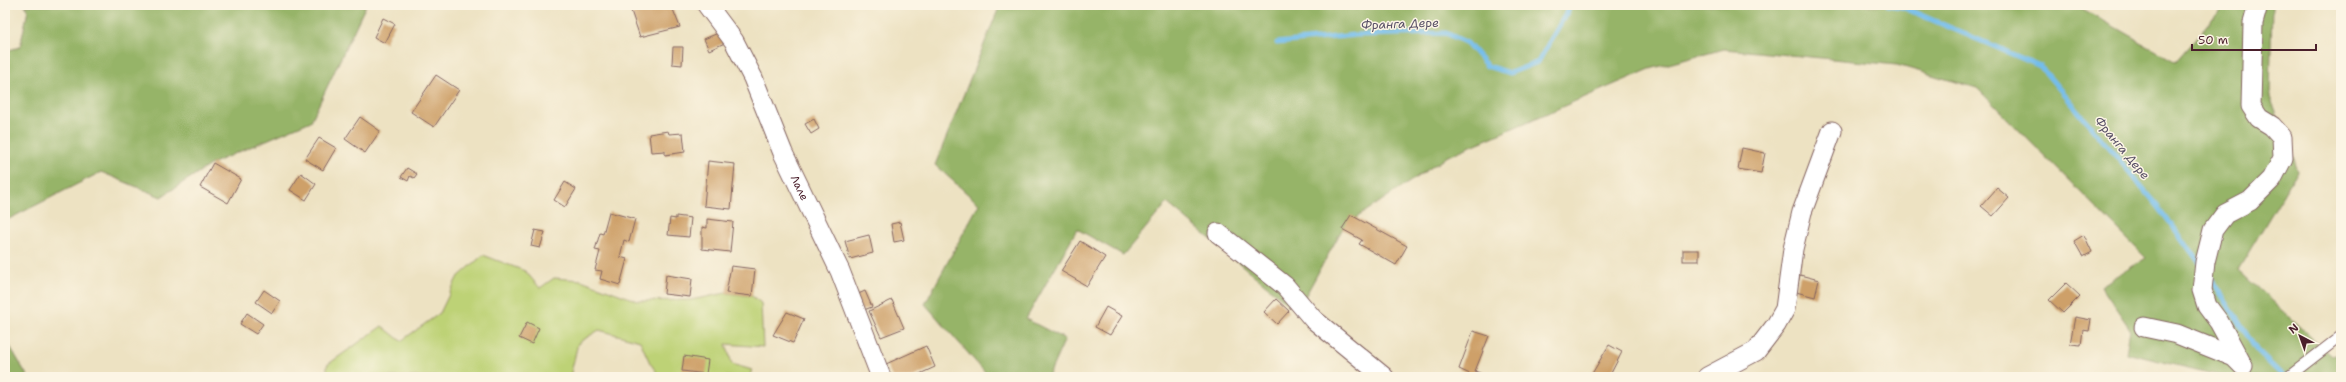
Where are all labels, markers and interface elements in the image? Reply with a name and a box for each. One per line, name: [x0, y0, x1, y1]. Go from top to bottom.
water label: Франга Дере: [1361, 15, 1439, 33]
scale bar: [2192, 26, 2316, 52]
text: 50 m: [2198, 32, 2228, 48]
water label: Франга Дере: [2091, 113, 2153, 183]
street label: Лале: [787, 173, 812, 203]
north arrow: [2280, 316, 2320, 356]
text: N: [2286, 320, 2302, 337]

